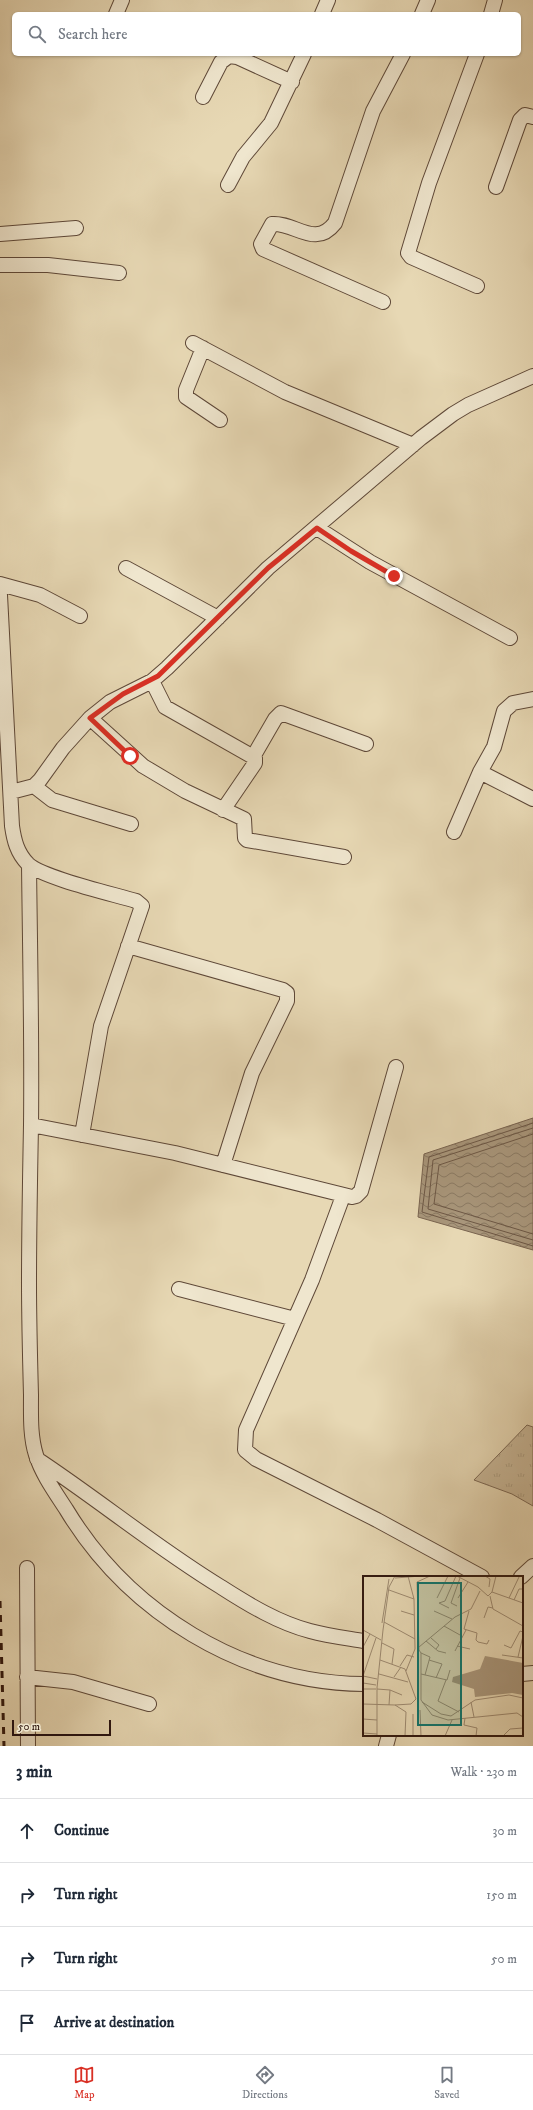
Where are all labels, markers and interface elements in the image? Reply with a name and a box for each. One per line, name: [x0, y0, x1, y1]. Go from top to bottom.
search box: [12, 12, 521, 56]
icon: search: [26, 23, 48, 45]
text: Search here: [58, 25, 127, 44]
route end: [385, 567, 403, 585]
route start: [121, 747, 139, 765]
inset map: [363, 1576, 523, 1736]
scale bar: [12, 1718, 111, 1737]
text: 50 m: [18, 1720, 40, 1734]
text: 3 min: [16, 1761, 52, 1783]
text: Walk · 230 m: [451, 1764, 517, 1780]
icon: ahead: [16, 1820, 38, 1842]
text: Continue: [54, 1821, 109, 1840]
text: 30 m: [493, 1823, 517, 1839]
icon: right: [16, 1884, 38, 1906]
text: Turn right: [54, 1885, 117, 1904]
text: 150 m: [486, 1887, 517, 1903]
icon: right: [16, 1948, 38, 1970]
text: Turn right: [54, 1949, 117, 1968]
text: 50 m: [491, 1951, 517, 1967]
icon: arrive: [16, 2012, 38, 2034]
text: Arrive at destination: [54, 2013, 174, 2032]
tab: Map: [73, 2064, 95, 2102]
tab: Directions: [242, 2064, 288, 2102]
tab: Saved: [434, 2064, 460, 2102]

